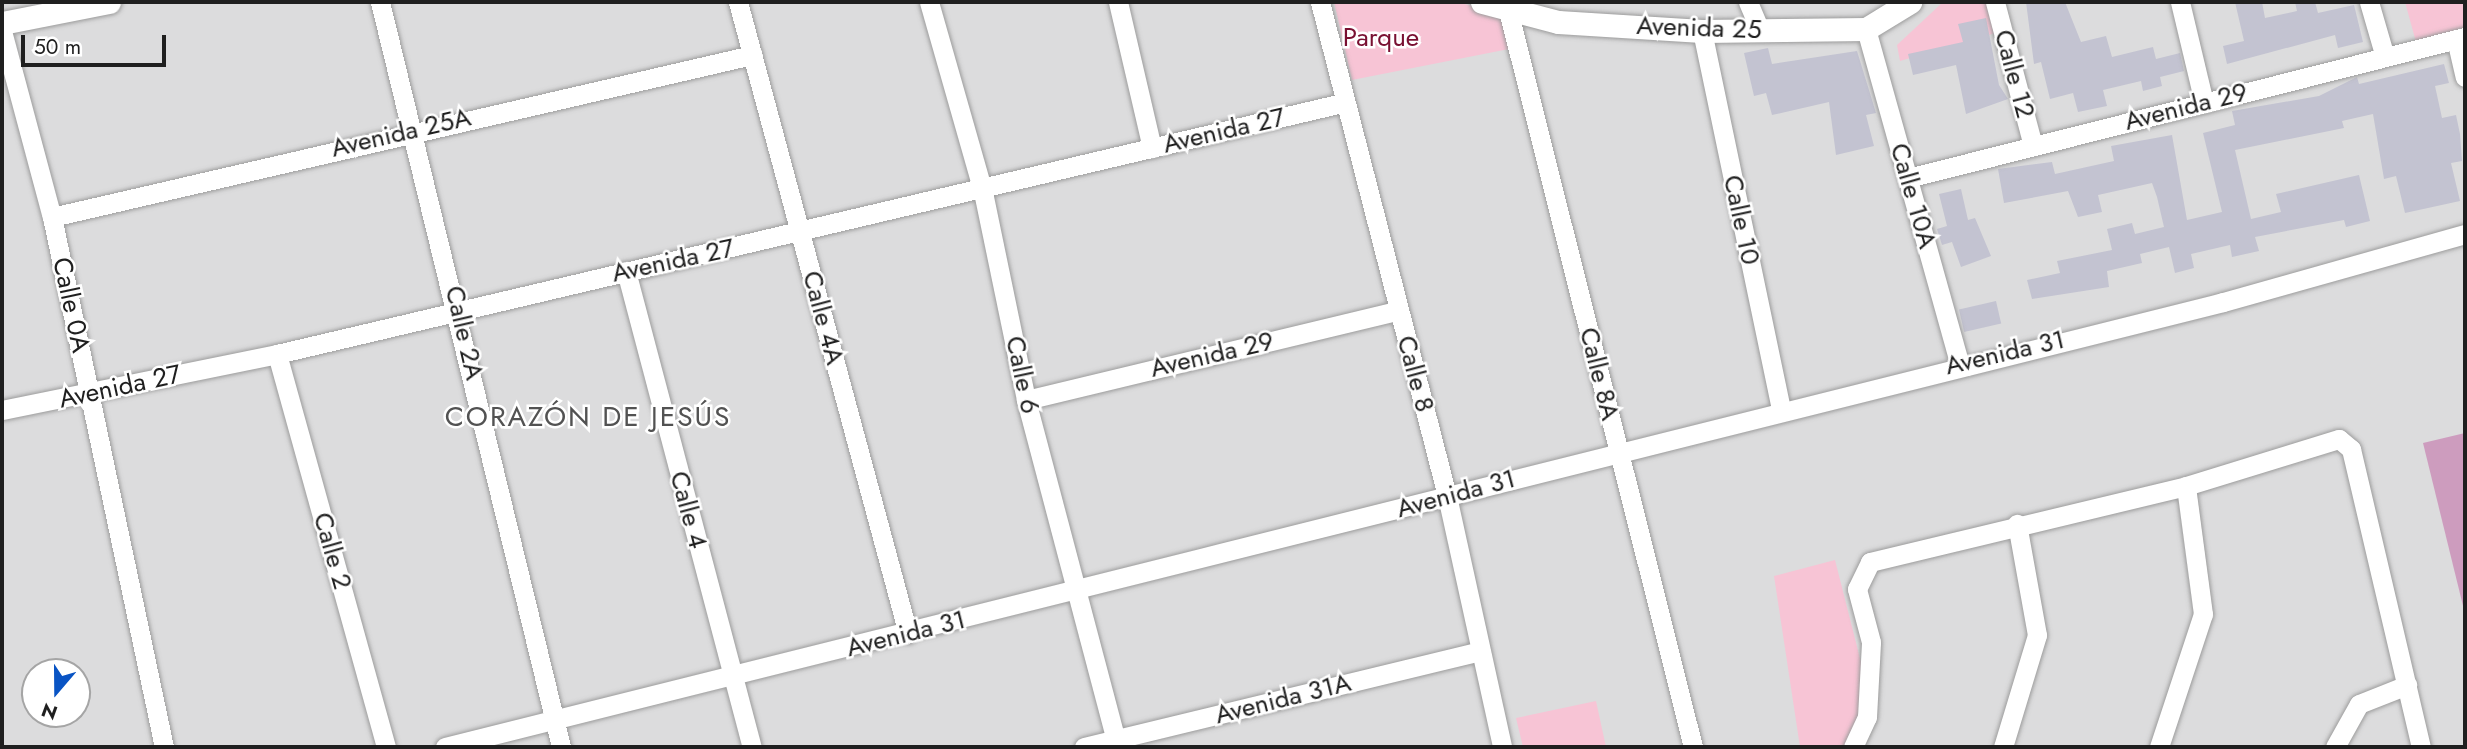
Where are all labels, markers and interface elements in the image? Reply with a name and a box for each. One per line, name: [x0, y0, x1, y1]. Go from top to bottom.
street label: Avenida 25: [1636, 10, 1762, 46]
scale bar: [24, 21, 170, 65]
park label: Parque: [1343, 22, 1419, 54]
street label: Calle 12: [1987, 27, 2041, 121]
text: 50 m: [34, 32, 81, 62]
street label: Avenida 29: [2121, 77, 2251, 137]
street label: Avenida 25A: [328, 102, 474, 164]
street label: Avenida 27: [1160, 102, 1288, 160]
street label: Calle 10A: [1883, 140, 1943, 252]
street label: Calle 10: [1716, 172, 1766, 268]
street label: Avenida 27: [609, 233, 737, 289]
street label: Calle 0A: [46, 255, 96, 355]
street label: Calle 4A: [796, 268, 850, 368]
street label: Calle 2A: [438, 283, 490, 383]
street label: Calle 8A: [1572, 324, 1626, 424]
street label: Avenida 31: [1942, 324, 2068, 382]
street label: Avenida 29: [1147, 326, 1277, 384]
street label: Calle 8: [1390, 332, 1440, 416]
street label: Calle 6: [999, 333, 1045, 417]
street label: Avenida 27: [56, 359, 184, 415]
district label: CORAZÓN DE JESÚS: [447, 400, 729, 434]
street label: Avenida 31: [1393, 463, 1519, 525]
street label: Calle 4: [663, 468, 713, 552]
street label: Calle 2: [306, 509, 358, 593]
street label: Avenida 31: [843, 604, 969, 664]
north arrow: [21, 658, 91, 728]
street label: Avenida 31A: [1212, 667, 1354, 731]
text: N: [38, 696, 61, 727]

